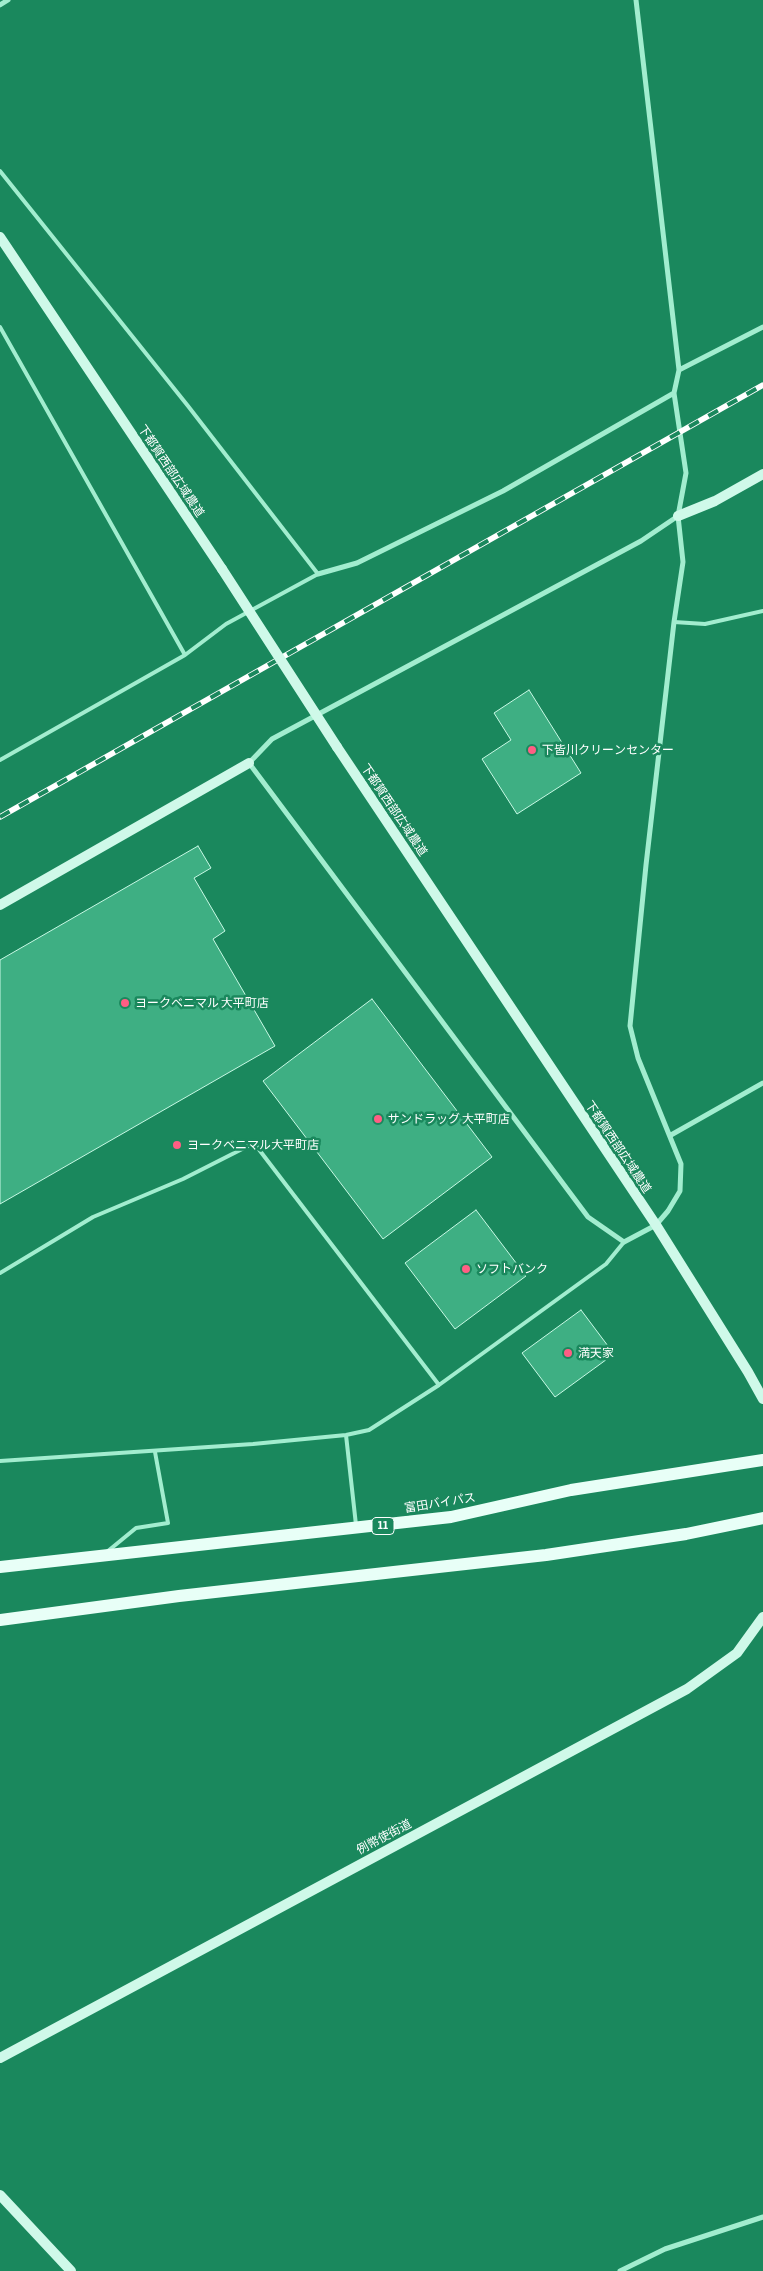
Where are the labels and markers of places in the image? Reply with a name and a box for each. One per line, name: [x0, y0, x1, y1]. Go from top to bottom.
place label: 下皆川クリーンセンター: [542, 743, 674, 757]
marker: 下皆川クリーンセンター: [526, 744, 538, 756]
place label: ヨークベニマル 大平町店: [135, 996, 269, 1010]
marker: ヨークベニマル 大平町店: [119, 997, 131, 1009]
place label: サンドラッグ 大平町店: [388, 1112, 510, 1126]
marker: サンドラッグ 大平町店: [372, 1113, 384, 1125]
place label: ヨークベニマル大平町店: [187, 1138, 319, 1152]
marker: ヨークベニマル大平町店: [171, 1139, 183, 1151]
place label: ソフトバンク: [476, 1262, 548, 1276]
marker: ソフトバンク: [460, 1263, 472, 1275]
place label: 満天家: [578, 1346, 614, 1360]
marker: 満天家: [562, 1347, 574, 1359]

